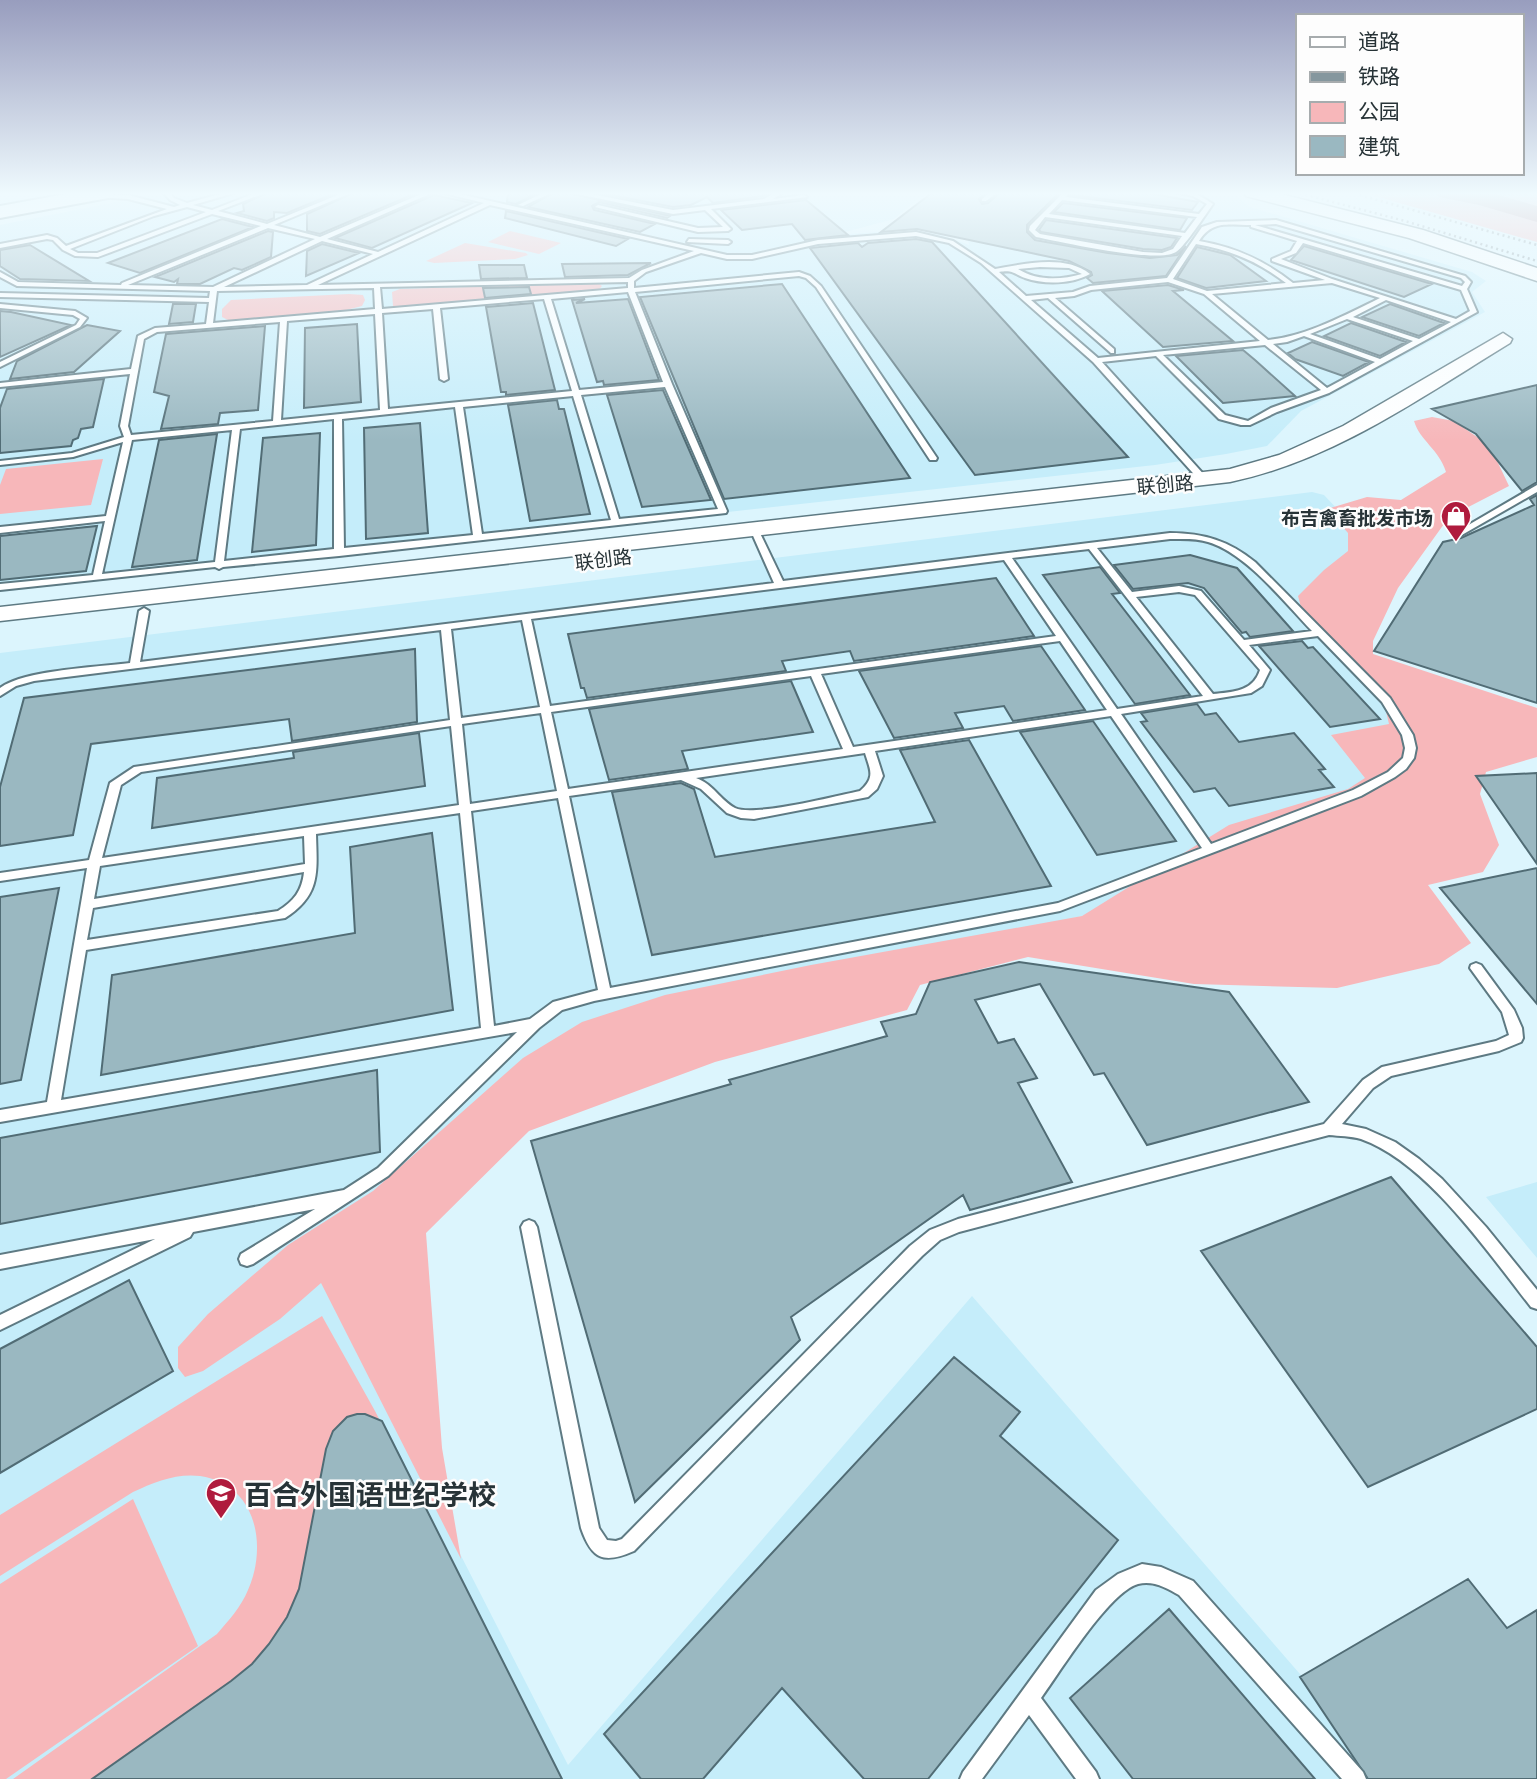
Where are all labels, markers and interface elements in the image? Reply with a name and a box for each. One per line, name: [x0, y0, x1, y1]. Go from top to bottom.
legend: [1296, 14, 1523, 175]
text: 道路: [1358, 25, 1400, 55]
text: 铁路: [1358, 60, 1400, 90]
text: 公园: [1358, 95, 1400, 125]
text: 建筑: [1358, 130, 1400, 160]
street label: 联创路: [1135, 467, 1195, 499]
shop icon: 布吉禽畜批发市场: [1439, 499, 1473, 543]
place label: 布吉禽畜批发市场: [1281, 503, 1433, 530]
street label: 联创路: [573, 541, 633, 575]
place label: 百合外国语世纪学校: [244, 1473, 496, 1513]
school or university icon: 百合外国语世纪学校: [204, 1476, 238, 1520]

